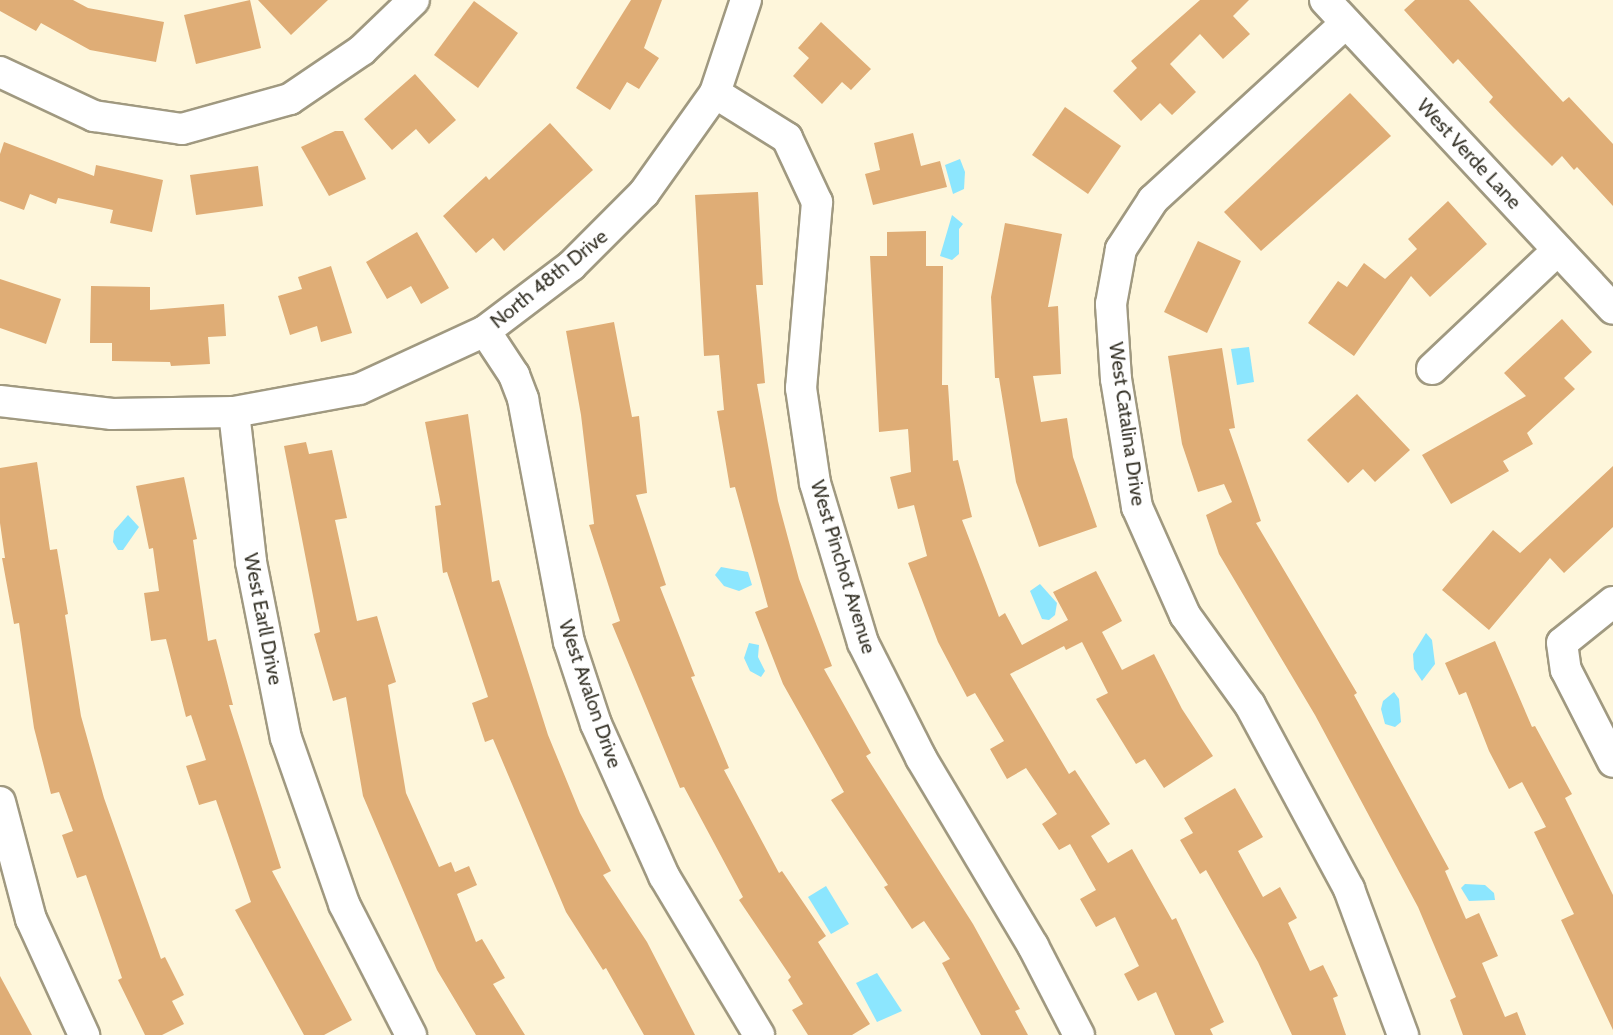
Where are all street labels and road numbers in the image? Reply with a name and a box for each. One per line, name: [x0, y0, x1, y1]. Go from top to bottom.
street label: West Verde Lane: [1412, 94, 1526, 214]
street label: North 48th Drive: [486, 224, 612, 334]
street label: West Catalina Drive: [1104, 341, 1150, 507]
street label: West Pinchot Avenue: [805, 477, 881, 657]
street label: West Earll Drive: [238, 551, 288, 687]
street label: West Avalon Drive: [553, 617, 627, 771]

